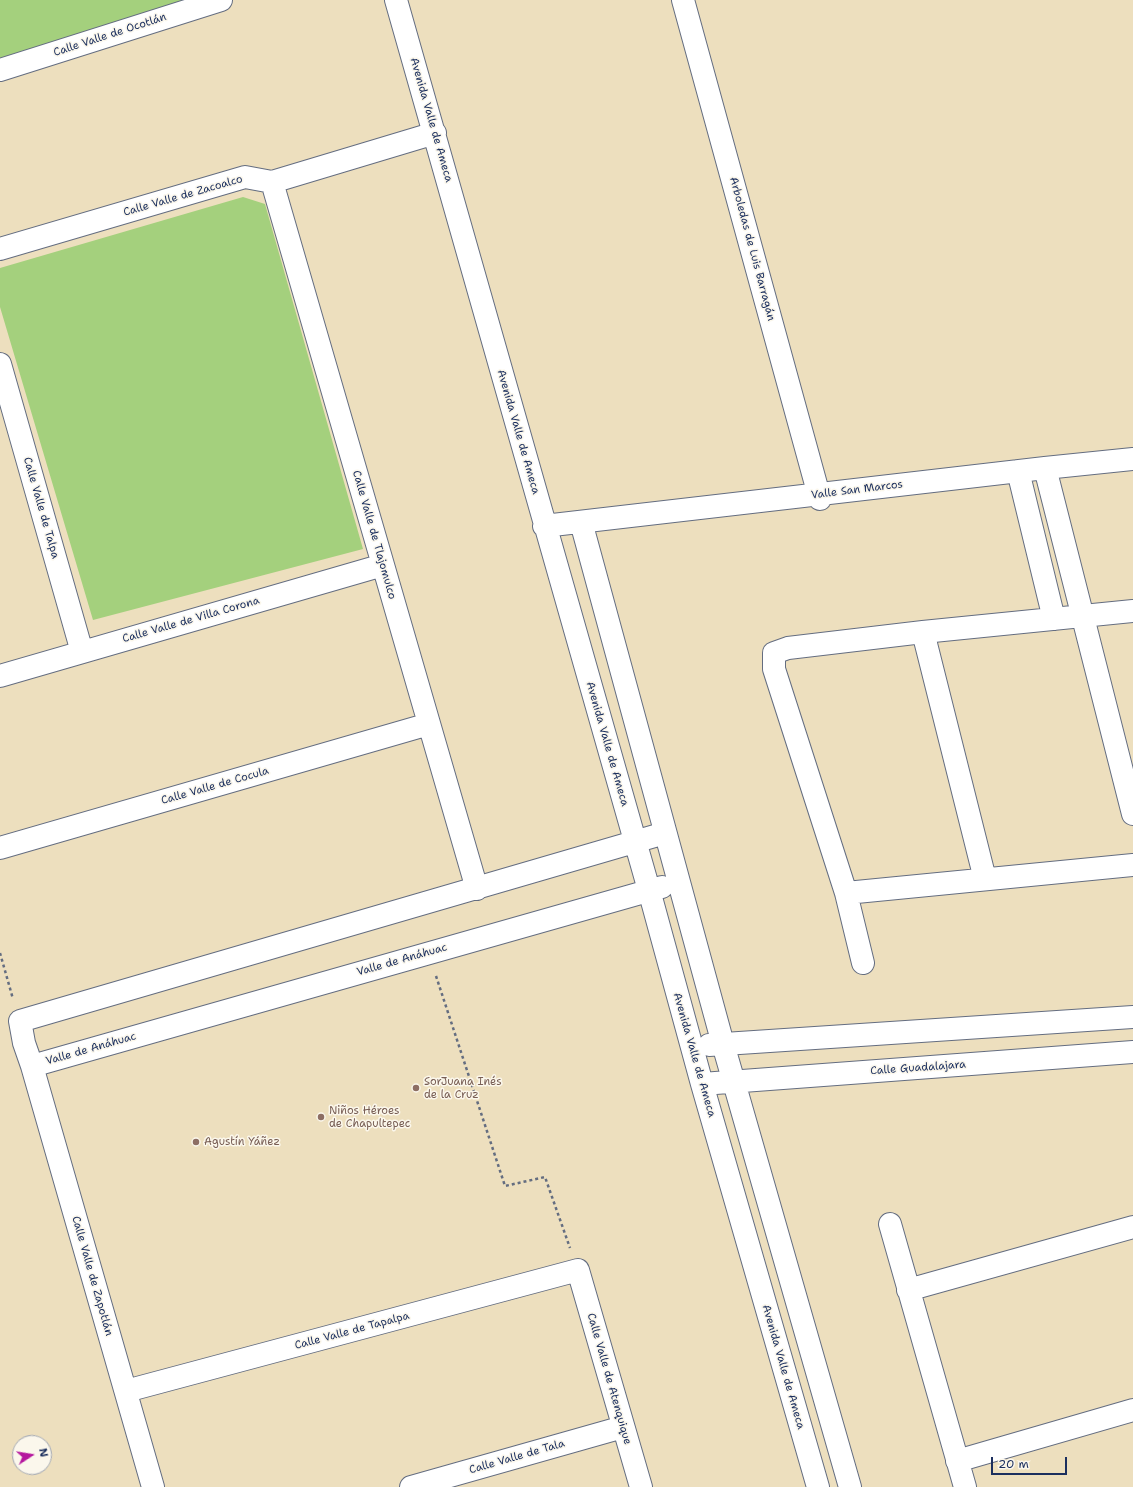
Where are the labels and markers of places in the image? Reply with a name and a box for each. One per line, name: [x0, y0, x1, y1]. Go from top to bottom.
place label: SorJuana Inés de la Cruz: [424, 1075, 502, 1101]
marker: SorJuana Inés de la Cruz: [411, 1083, 421, 1093]
place label: Niños Héroes de Chapultepec: [329, 1104, 410, 1130]
marker: Niños Héroes de Chapultepec: [316, 1112, 326, 1122]
place label: Agustín Yáñez: [204, 1135, 280, 1149]
marker: Agustín Yáñez: [191, 1137, 201, 1147]

